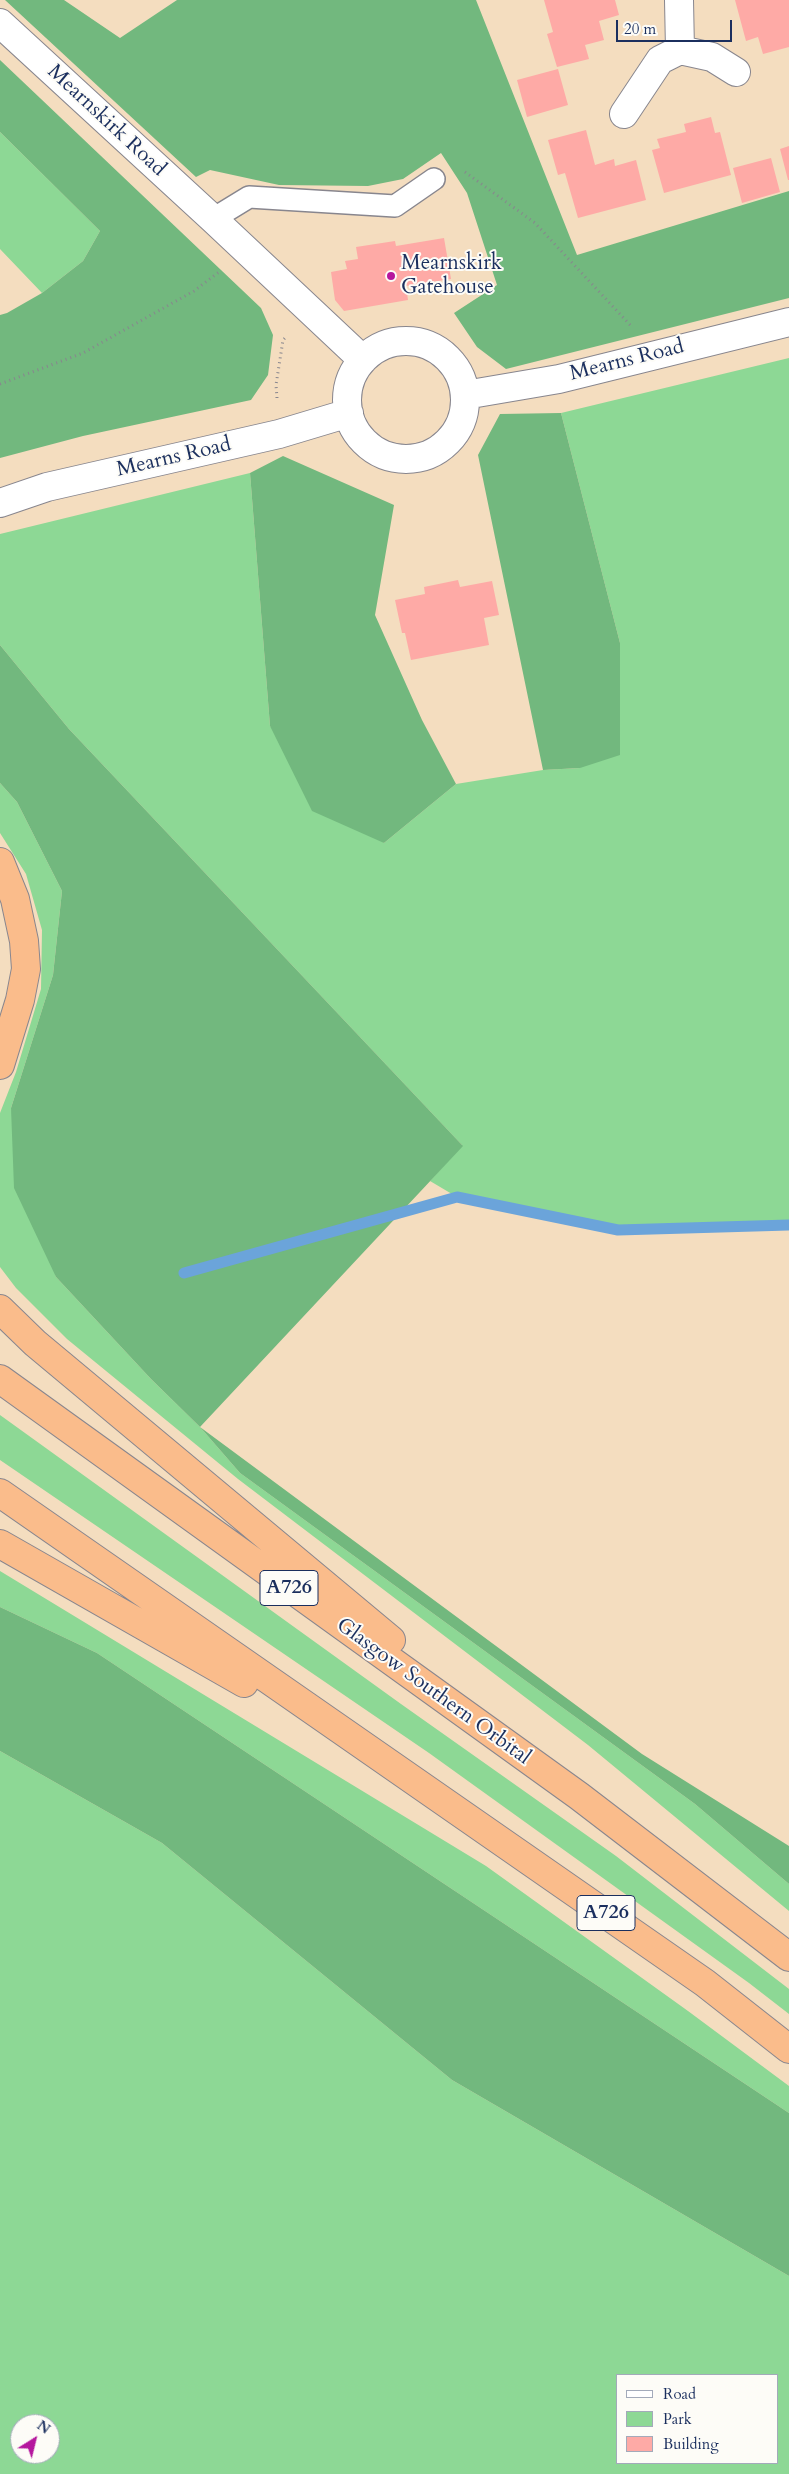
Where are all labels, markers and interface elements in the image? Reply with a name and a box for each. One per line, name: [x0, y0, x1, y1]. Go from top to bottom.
scale bar: [619, 10, 735, 42]
text: 20 m: [624, 19, 656, 39]
street label: Mearnskirk Road: [42, 60, 170, 182]
place label: Mearnskirk Gatehouse: [401, 251, 502, 301]
marker: Mearnskirk Gatehouse: [385, 270, 397, 282]
street label: Mearns Road: [567, 335, 687, 387]
street label: Mearns Road: [114, 433, 234, 483]
road number: A726: [260, 1570, 318, 1606]
street label: Glasgow Southern Orbital: [331, 1613, 535, 1771]
road number: A726: [577, 1896, 635, 1930]
legend: [616, 2374, 779, 2464]
text: Road: [663, 2384, 696, 2404]
text: Park: [663, 2409, 692, 2429]
north arrow: [10, 2414, 60, 2464]
text: N: [33, 2416, 54, 2439]
text: Building: [663, 2434, 719, 2454]

